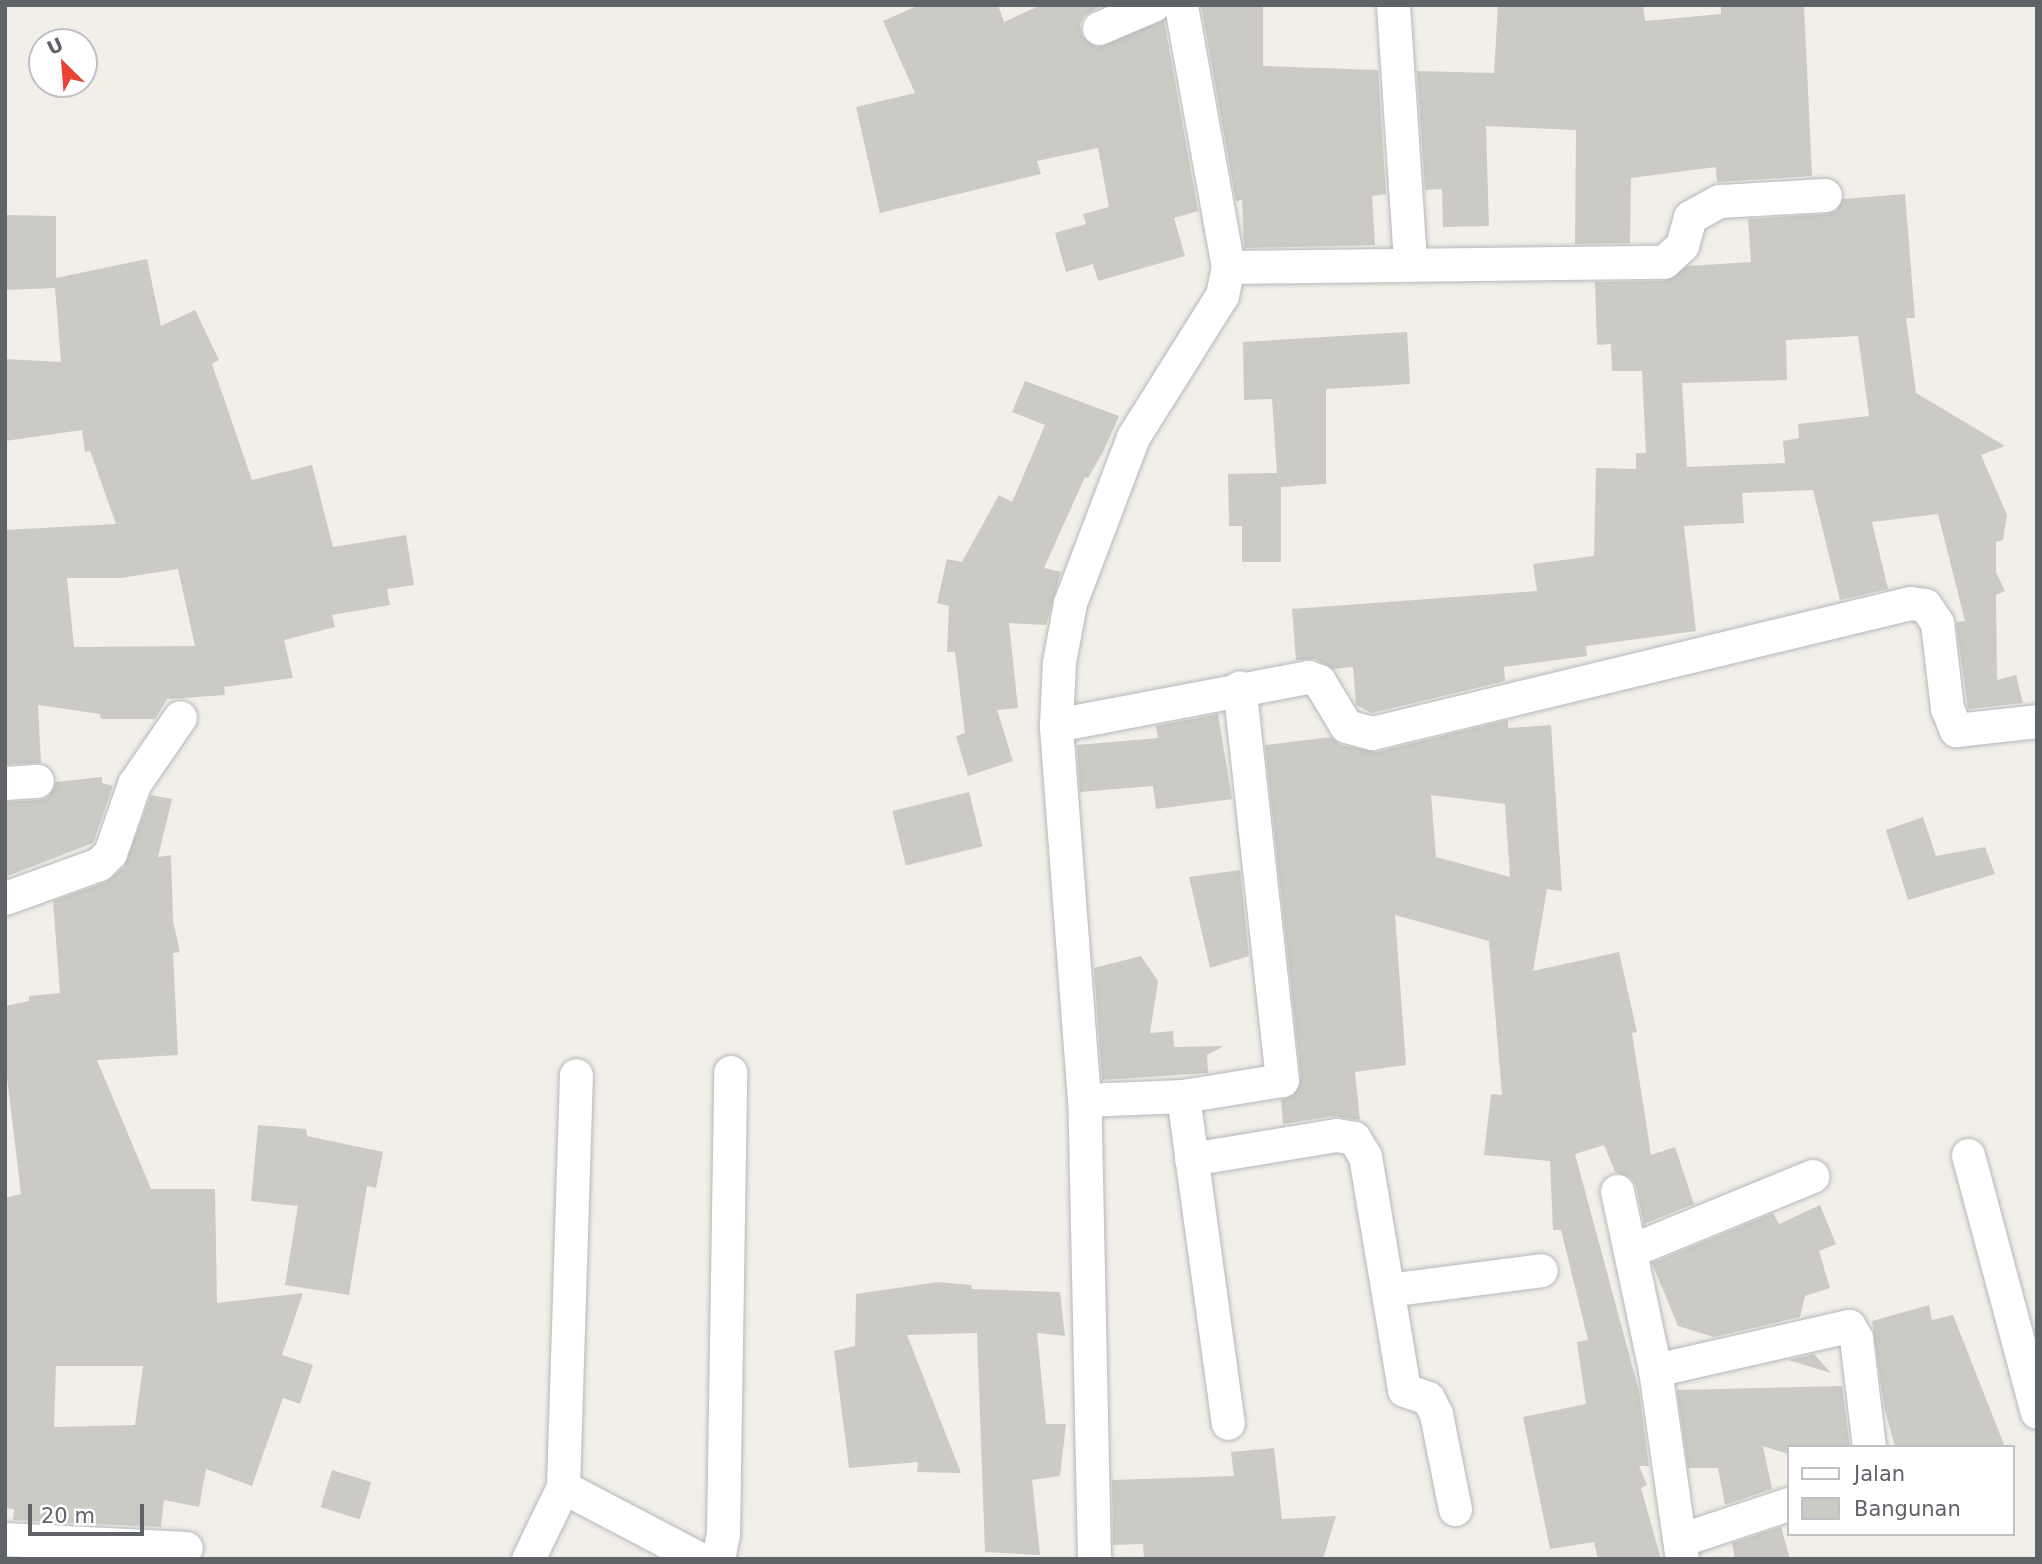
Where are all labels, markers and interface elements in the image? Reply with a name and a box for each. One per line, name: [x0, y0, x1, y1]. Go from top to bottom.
north arrow: [28, 28, 98, 98]
text: U: [43, 33, 67, 59]
legend: [1786, 1445, 2014, 1536]
text: Jalan: [1854, 1462, 1905, 1486]
scale bar: [32, 1490, 147, 1534]
text: Bangunan: [1854, 1497, 1961, 1521]
text: 20 m: [41, 1504, 95, 1528]

